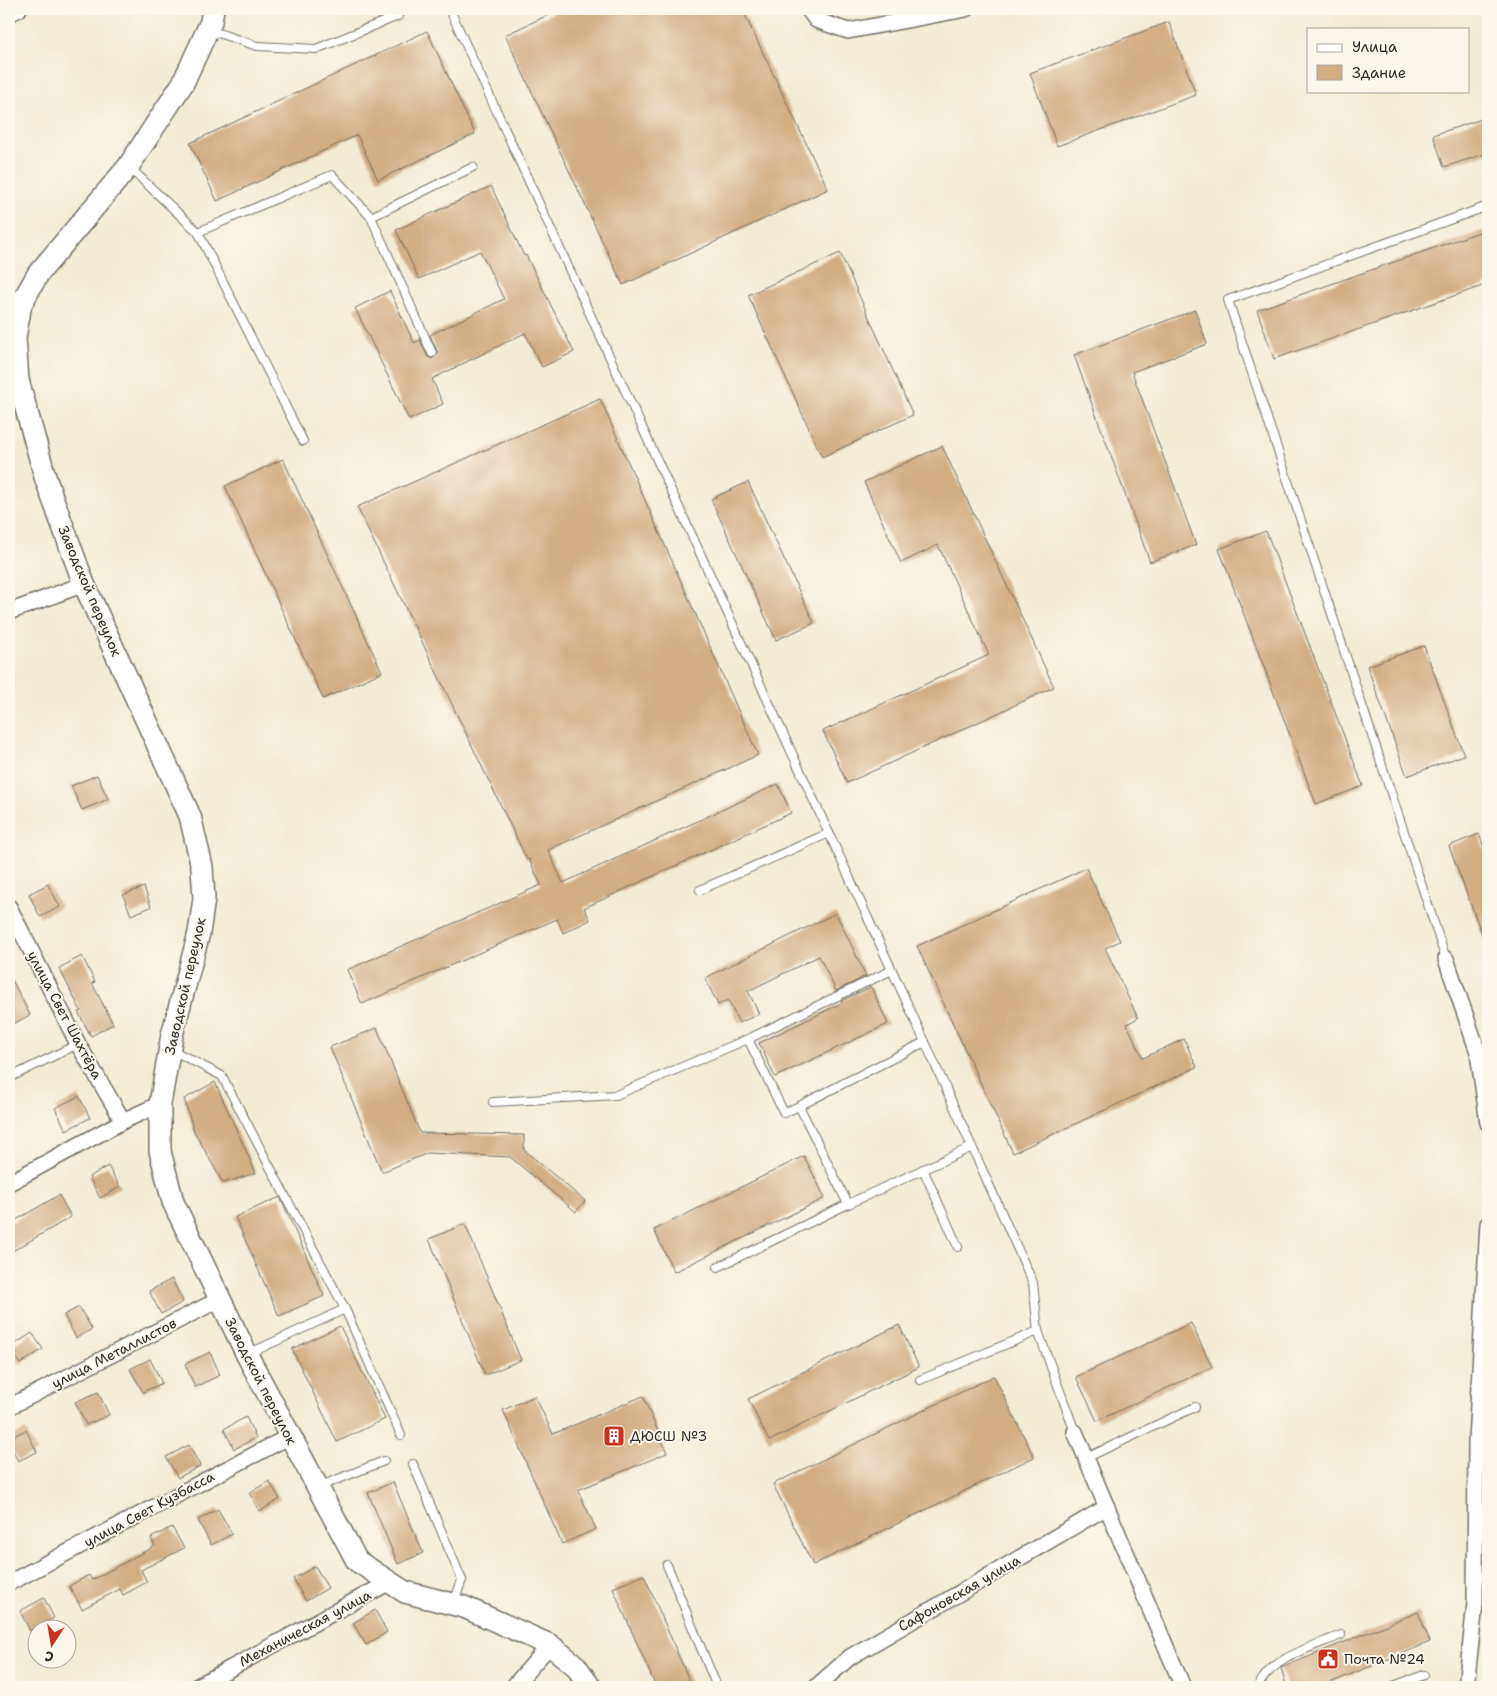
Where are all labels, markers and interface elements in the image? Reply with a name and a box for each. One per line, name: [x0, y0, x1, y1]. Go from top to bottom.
legend: [1307, 28, 1470, 92]
text: Улица: [1352, 37, 1398, 57]
text: Здание: [1352, 63, 1406, 83]
street label: Заводской переулок: [54, 523, 126, 660]
street label: Заводской переулок: [160, 915, 210, 1056]
street label: улица Свет Шахтёра: [24, 948, 107, 1083]
street label: улица Металлистов: [49, 1314, 179, 1392]
street label: Заводской переулок: [221, 1314, 301, 1448]
building icon: ДЮСШ №3: [602, 1424, 626, 1448]
place label: ДЮСШ №3: [630, 1427, 707, 1445]
street label: улица Свет Кузбасса: [81, 1467, 217, 1551]
street label: Сафоновская улица: [895, 1551, 1024, 1635]
street label: Механическая улица: [236, 1585, 374, 1670]
north arrow: [28, 1618, 78, 1668]
text: С: [43, 1647, 55, 1666]
public building icon: Почта №24: [1316, 1647, 1340, 1671]
place label: Почта №24: [1344, 1650, 1425, 1668]

